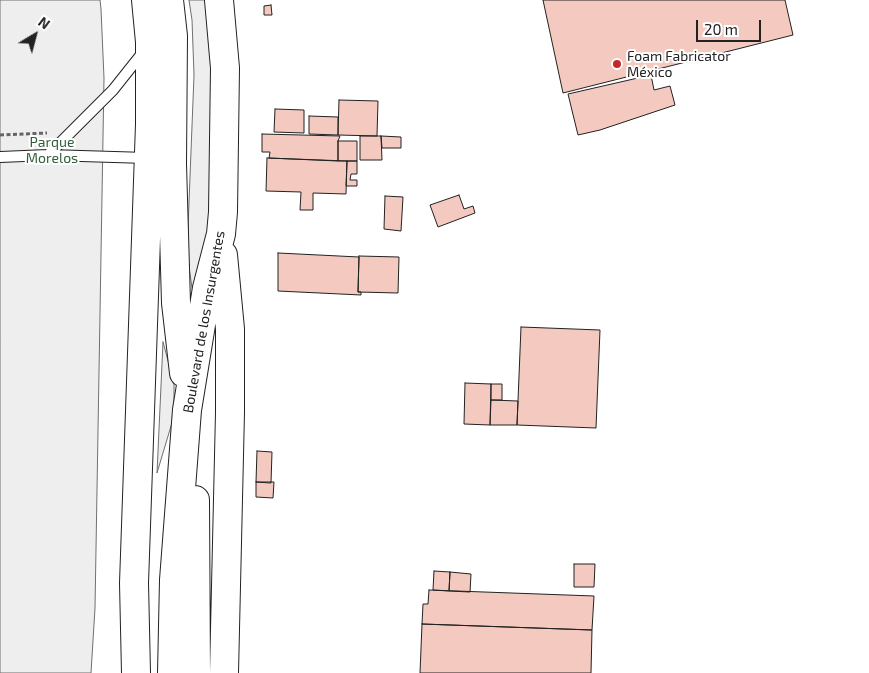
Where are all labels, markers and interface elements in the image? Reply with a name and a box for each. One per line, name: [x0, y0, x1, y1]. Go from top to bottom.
north arrow: [10, 10, 60, 60]
scale bar: [699, 10, 764, 42]
text: N: [35, 13, 53, 32]
text: 20 m: [704, 20, 738, 38]
place label: Foam Fabricator México: [627, 48, 731, 80]
marker: Foam Fabricator México: [611, 58, 623, 70]
park label: Parque Morelos: [26, 134, 78, 166]
street label: Boulevard de los Insurgentes: [180, 230, 228, 414]

